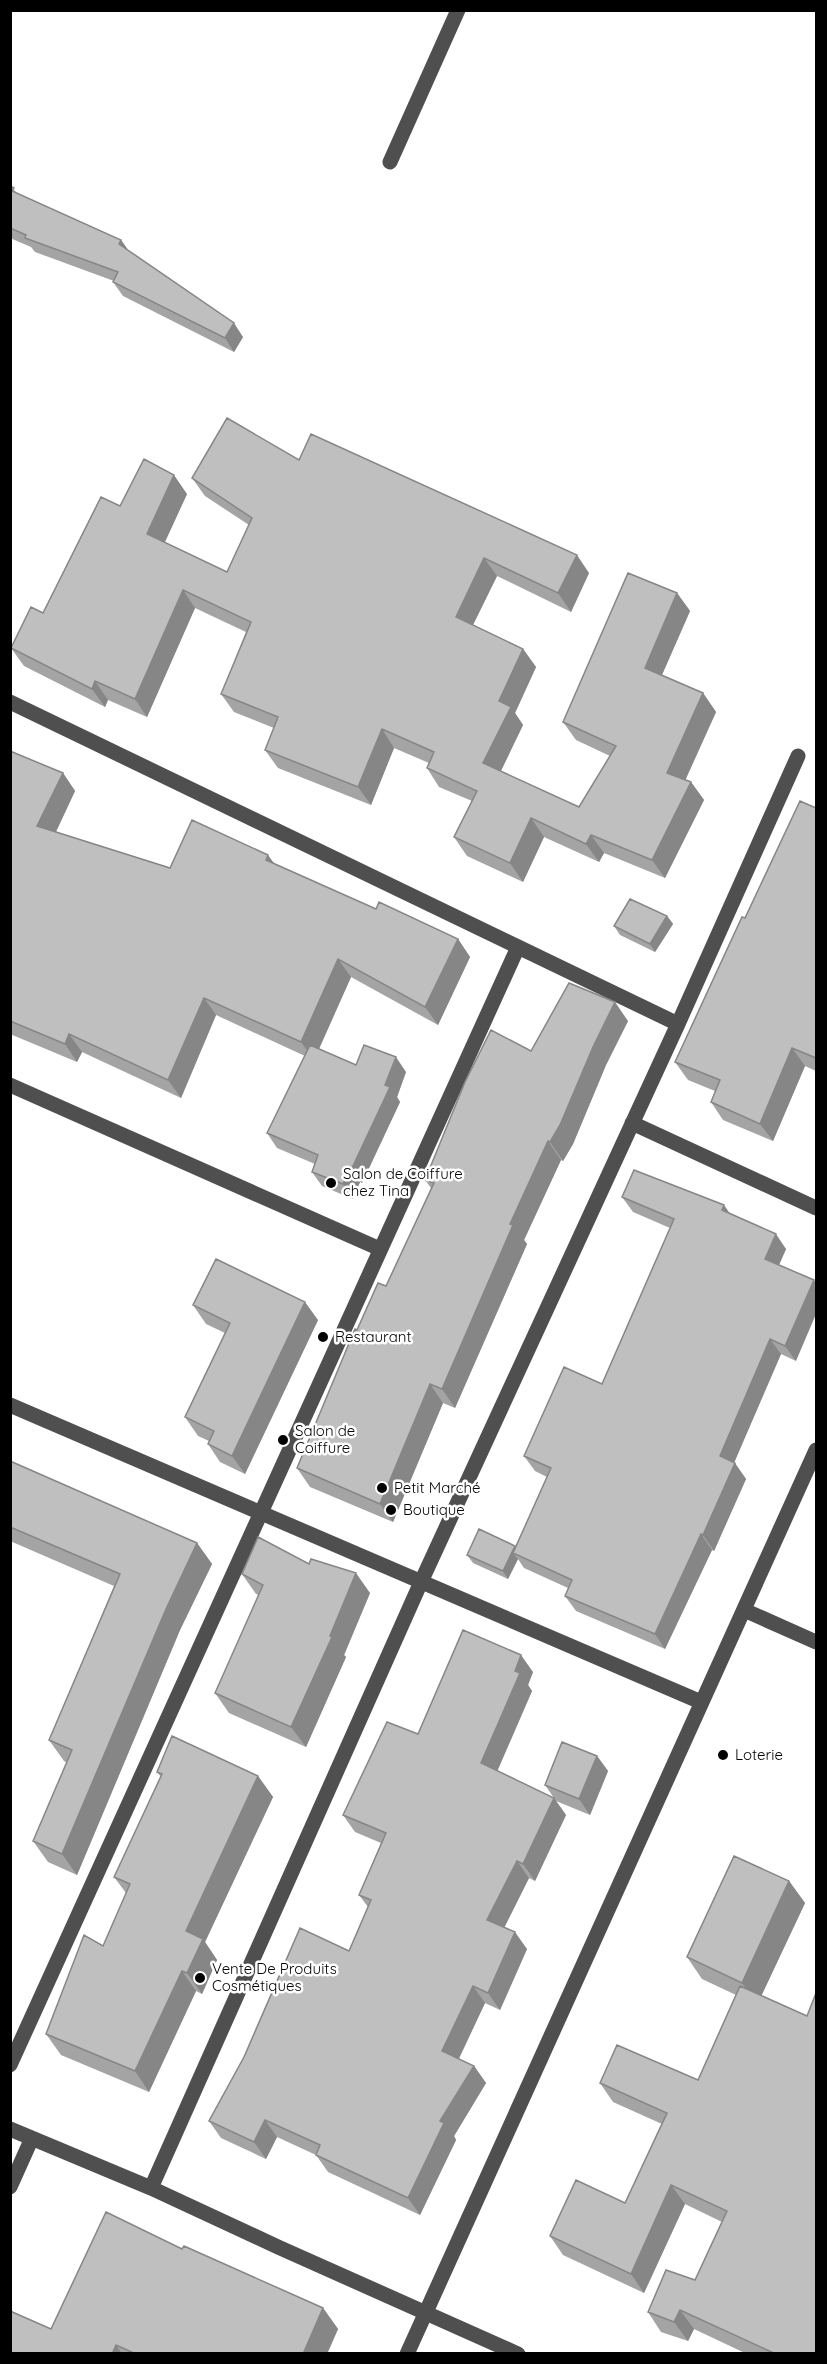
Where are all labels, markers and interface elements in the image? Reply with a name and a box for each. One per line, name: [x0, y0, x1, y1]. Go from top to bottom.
place label: Salon de Coiffure chez Tina: [343, 1164, 463, 1200]
marker: Salon de Coiffure chez Tina: [324, 1176, 338, 1190]
place label: Restaurant: [335, 1327, 412, 1346]
marker: Restaurant: [316, 1330, 330, 1344]
place label: Salon de Coiffure: [295, 1421, 355, 1457]
marker: Salon de Coiffure: [276, 1433, 290, 1447]
place label: Petit Marché: [394, 1478, 480, 1497]
marker: Petit Marché: [375, 1481, 389, 1495]
place label: Boutique: [403, 1500, 465, 1519]
marker: Boutique: [384, 1503, 398, 1517]
place label: Loterie: [735, 1745, 783, 1764]
marker: Loterie: [716, 1748, 730, 1762]
place label: Vente De Produits Cosmétiques: [212, 1959, 337, 1995]
marker: Vente De Produits Cosmétiques: [193, 1971, 207, 1985]

